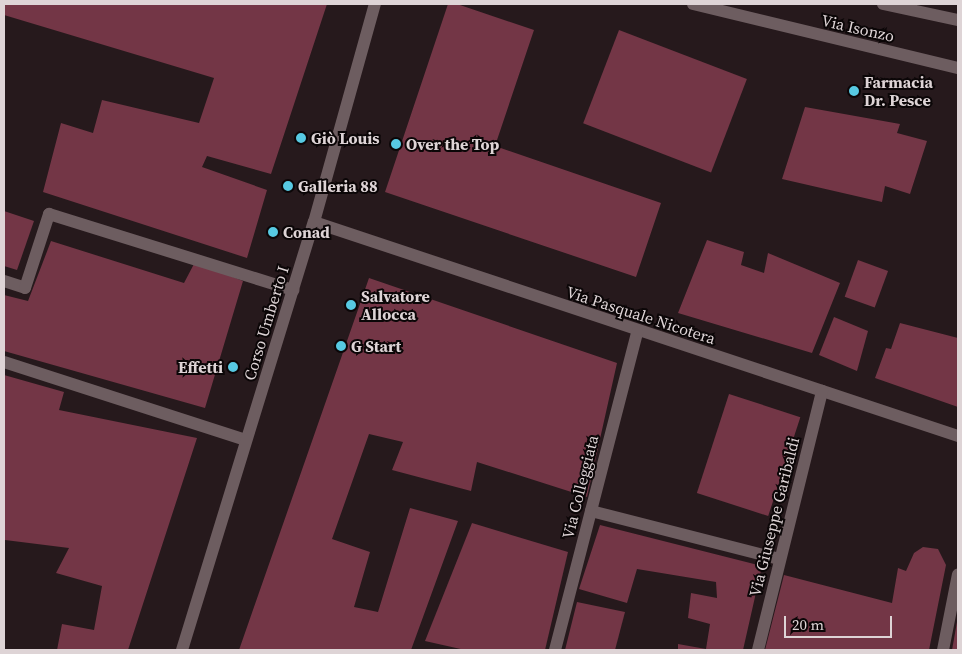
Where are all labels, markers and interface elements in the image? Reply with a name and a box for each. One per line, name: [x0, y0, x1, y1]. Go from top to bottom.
street label: Via Isonzo: [820, 10, 896, 46]
place label: Farmacia Dr. Pesce: [864, 72, 933, 110]
marker: Farmacia Dr. Pesce: [848, 85, 860, 97]
place label: Giò Louis: [311, 128, 380, 148]
marker: Giò Louis: [295, 132, 307, 144]
place label: Over the Top: [406, 134, 499, 154]
marker: Over the Top: [390, 138, 402, 150]
place label: Galleria 88: [298, 176, 378, 196]
marker: Galleria 88: [282, 180, 294, 192]
place label: Conad: [283, 222, 330, 242]
marker: Conad: [267, 226, 279, 238]
street label: Corso Umberto I: [239, 263, 293, 383]
street label: Via Pasquale Nicotera: [564, 282, 718, 348]
place label: Salvatore Allocca: [361, 286, 430, 324]
marker: Salvatore Allocca: [345, 299, 357, 311]
place label: G Start: [351, 336, 401, 356]
marker: G Start: [335, 340, 347, 352]
place label: Effetti: [178, 357, 223, 377]
marker: Effetti: [227, 361, 239, 373]
street label: Via Colleggiata: [558, 433, 602, 541]
street label: Via Giuseppe Garibaldi: [745, 435, 803, 599]
scale bar: [787, 606, 894, 638]
text: 20 m: [792, 614, 824, 635]

